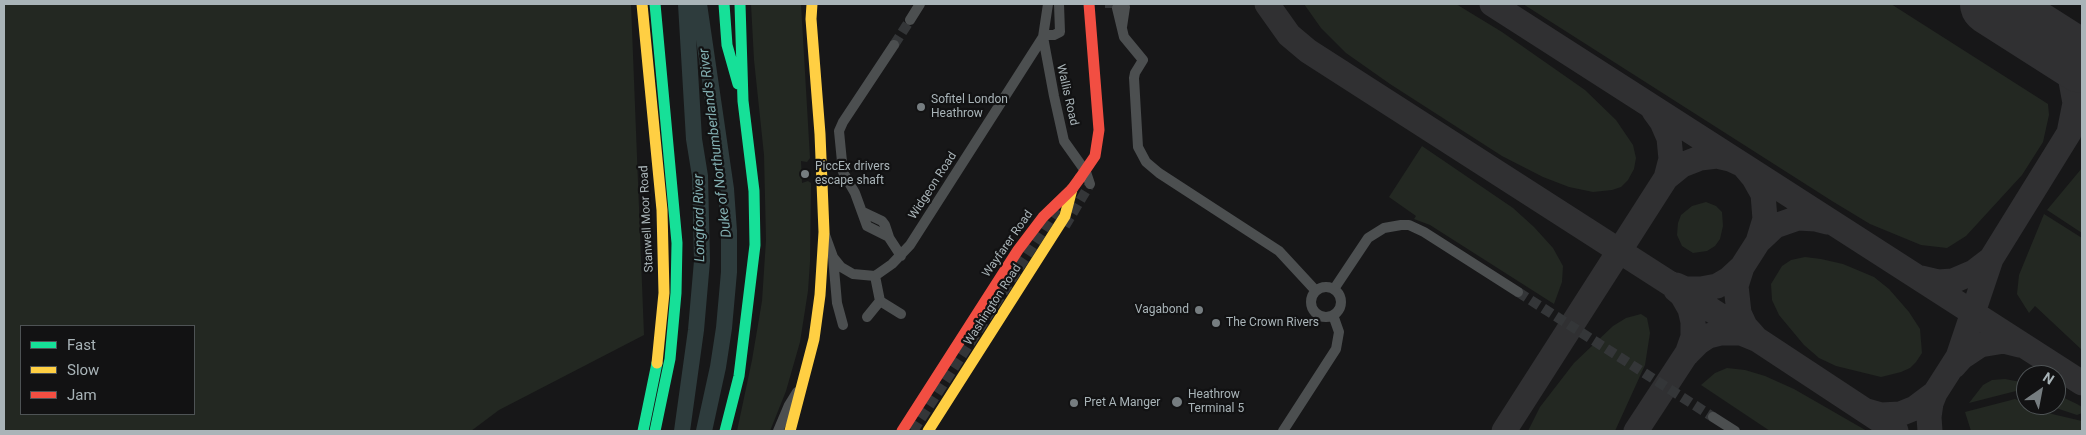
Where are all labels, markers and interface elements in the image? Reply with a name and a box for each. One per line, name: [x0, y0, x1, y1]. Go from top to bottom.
water label: Duke of Northumberland's River: [696, 47, 736, 239]
street label: Wallis Road: [1053, 63, 1081, 127]
place label: Sofitel London Heathrow: [931, 93, 1008, 121]
marker: Sofitel London Heathrow: [915, 101, 927, 113]
street label: Widgeon Road: [906, 150, 960, 222]
place label: PiccEx drivers escape shaft: [815, 160, 890, 188]
street label: Stanwell Moor Road: [637, 165, 657, 273]
marker: PiccEx drivers escape shaft: [799, 168, 811, 180]
water label: Longford River: [691, 174, 709, 262]
street label: Wayfarer Road: [980, 208, 1036, 280]
street label: Washington Road: [961, 262, 1025, 348]
place label: Vagabond: [1135, 303, 1189, 317]
marker: Vagabond: [1193, 304, 1205, 316]
place label: The Crown Rivers: [1226, 316, 1319, 330]
marker: The Crown Rivers: [1210, 317, 1222, 329]
legend: [20, 325, 195, 415]
text: Fast: [67, 336, 96, 354]
text: Slow: [67, 361, 99, 379]
north arrow: [2016, 365, 2066, 415]
text: N: [2040, 369, 2057, 388]
text: Jam: [67, 386, 97, 404]
place label: Heathrow Terminal 5: [1188, 388, 1244, 416]
marker: Heathrow Terminal 5: [1170, 395, 1184, 409]
place label: Pret A Manger: [1084, 396, 1160, 410]
marker: Pret A Manger: [1068, 397, 1080, 409]

